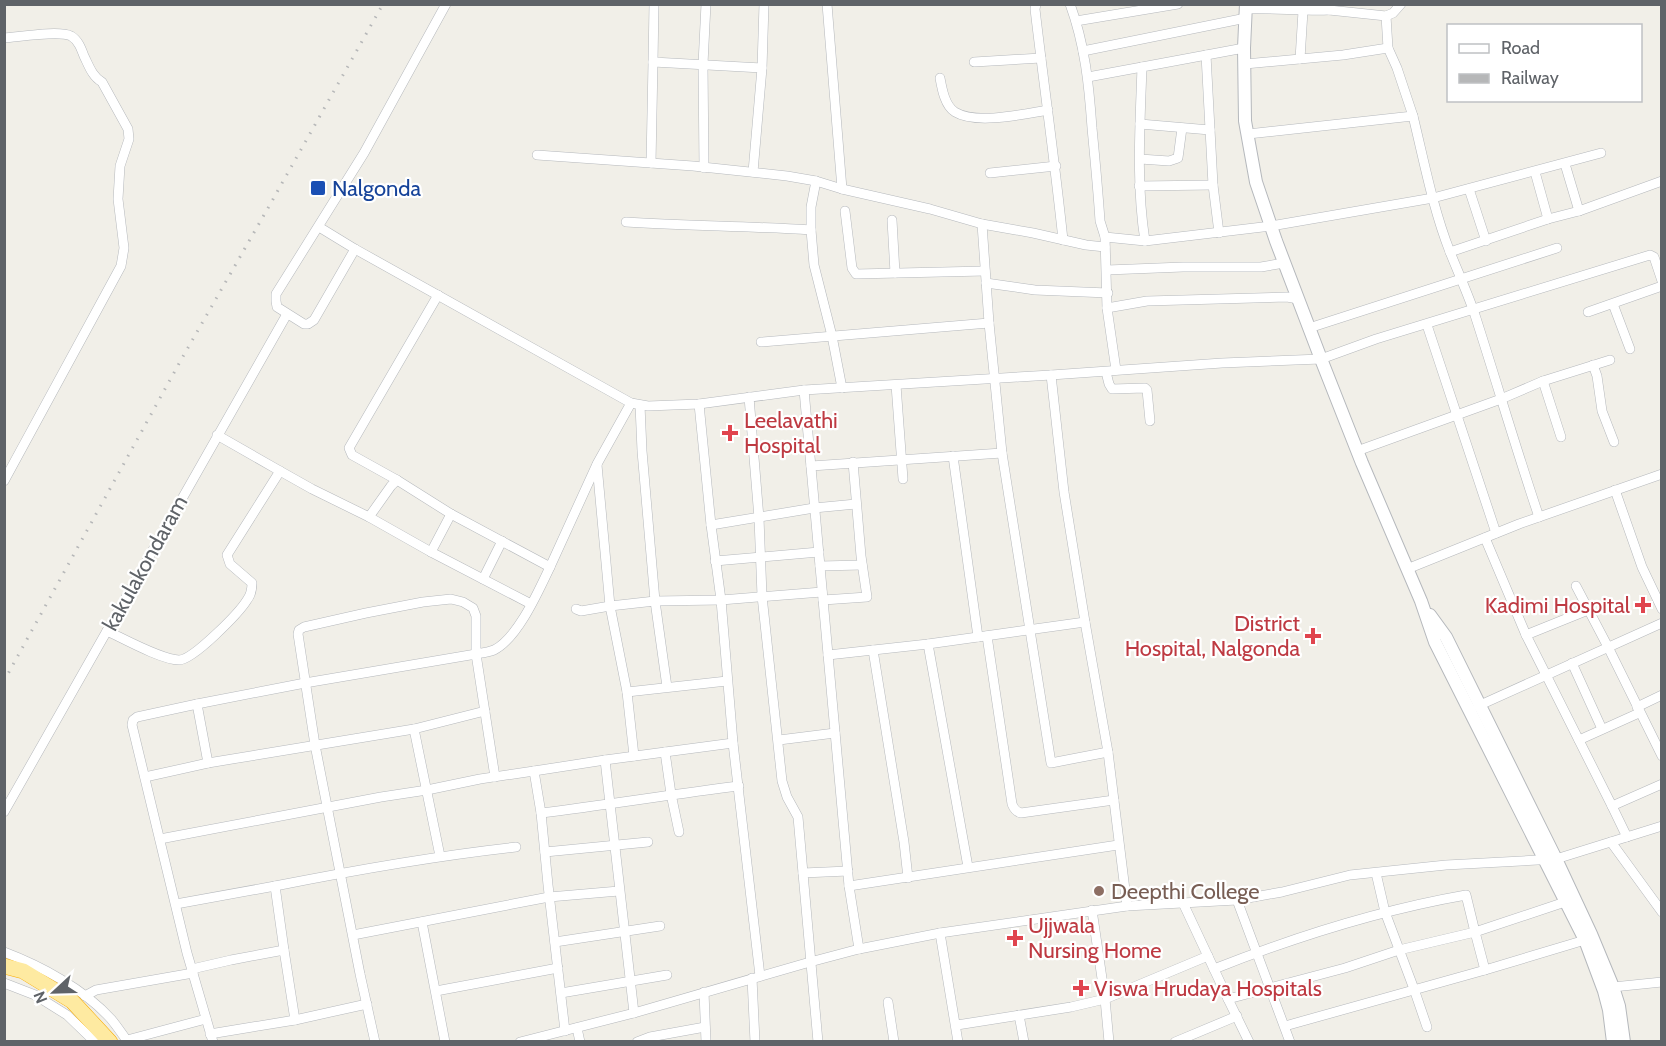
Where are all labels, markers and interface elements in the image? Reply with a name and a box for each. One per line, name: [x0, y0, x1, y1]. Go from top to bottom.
legend: [1447, 24, 1642, 102]
text: Road: [1501, 37, 1540, 59]
text: Railway: [1501, 67, 1559, 89]
place label: Nalgonda: [332, 175, 422, 202]
marker: Nalgonda: [309, 179, 327, 197]
place label: Leelavathi Hospital: [744, 407, 838, 459]
marker: Leelavathi Hospital: [721, 424, 739, 442]
street label: kakulakondaram: [97, 491, 193, 635]
place label: Kadimi Hospital: [1485, 592, 1631, 619]
marker: Kadimi Hospital: [1634, 596, 1652, 614]
place label: District Hospital, Nalgonda: [1125, 610, 1301, 662]
marker: District Hospital, Nalgonda: [1304, 627, 1322, 645]
place label: Deepthi College: [1111, 878, 1260, 905]
marker: Deepthi College: [1092, 884, 1106, 898]
place label: Ujjwala Nursing Home: [1028, 912, 1162, 964]
marker: Ujjwala Nursing Home: [1006, 929, 1024, 947]
north arrow: [24, 962, 84, 1022]
place label: Viswa Hrudaya Hospitals: [1094, 975, 1322, 1002]
marker: Viswa Hrudaya Hospitals: [1072, 979, 1090, 997]
text: N: [30, 989, 51, 1006]

